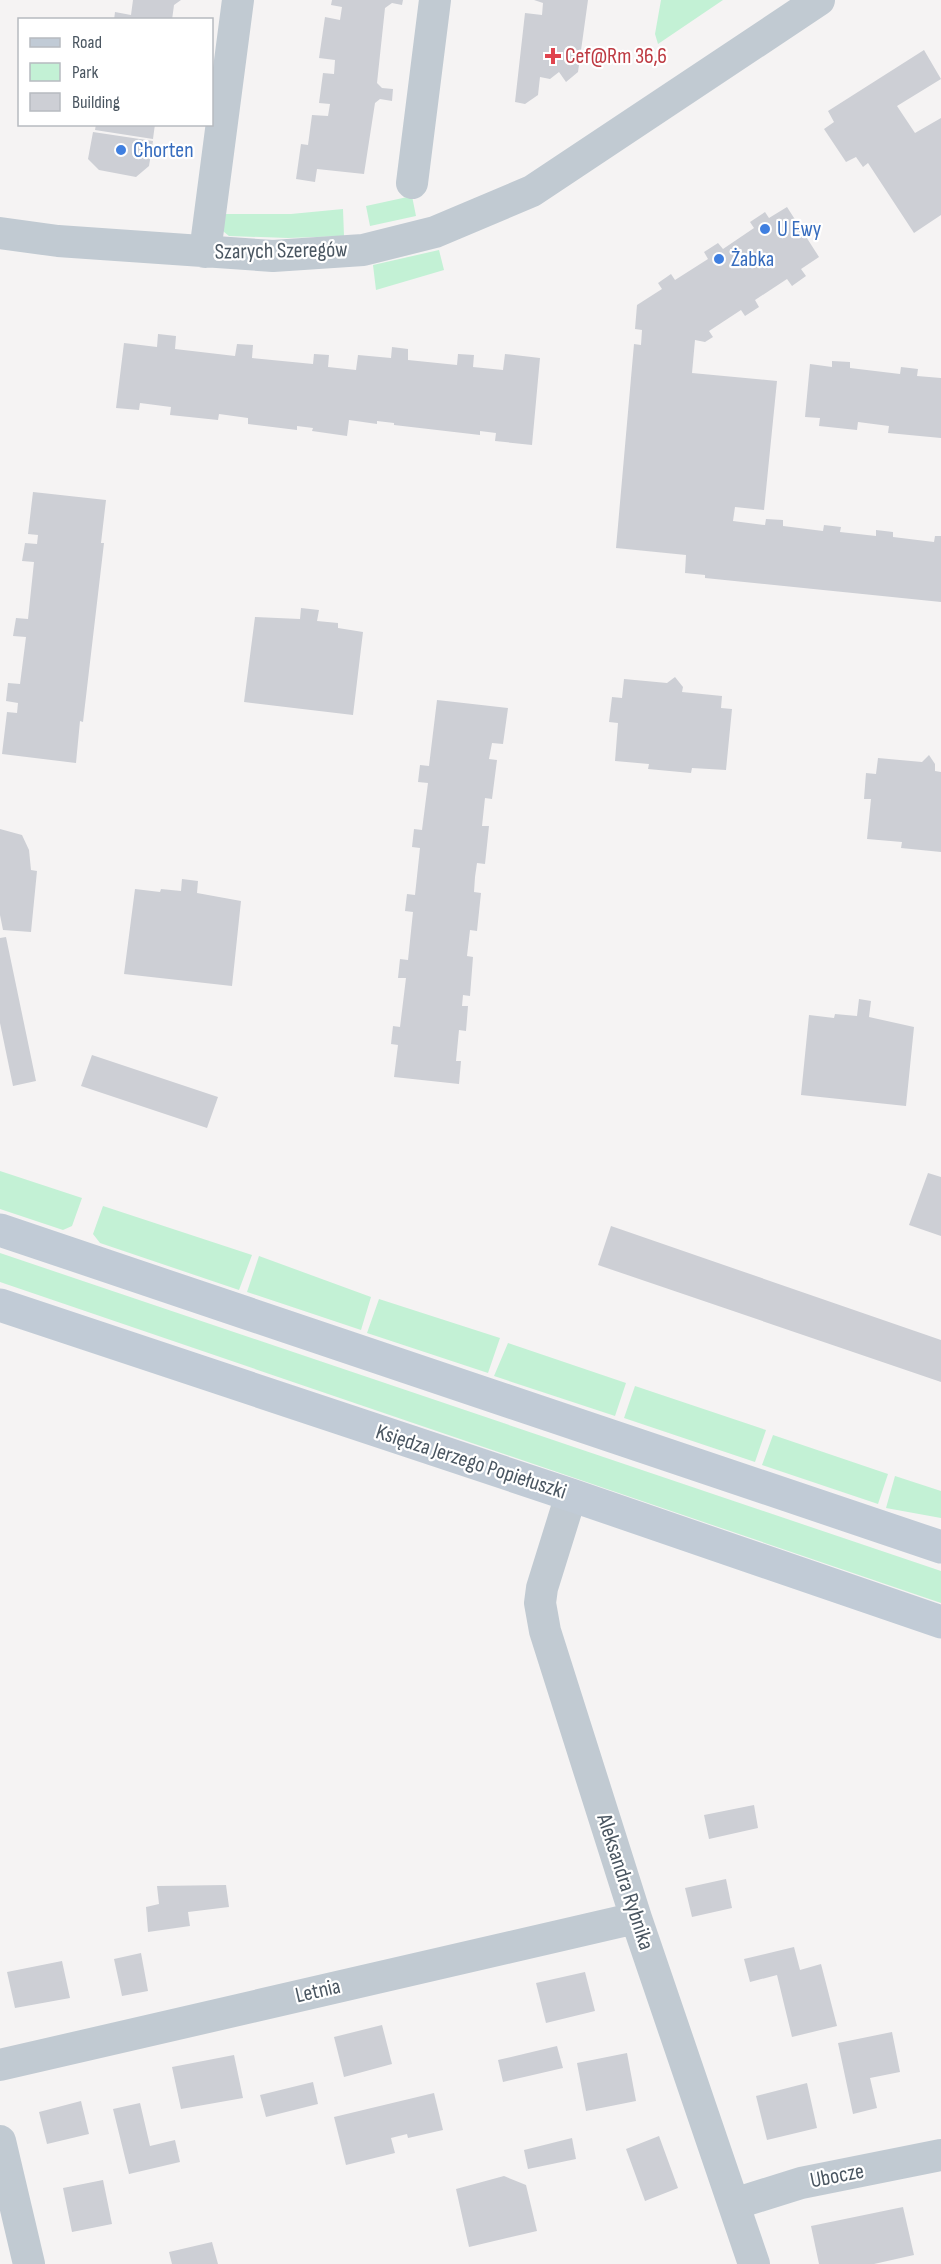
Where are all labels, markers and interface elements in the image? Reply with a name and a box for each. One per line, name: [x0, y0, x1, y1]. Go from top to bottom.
legend: [18, 18, 213, 126]
text: Road: [72, 32, 102, 53]
place label: Cef@Rm 36,6: [565, 43, 667, 70]
marker: Cef@Rm 36,6: [546, 49, 560, 63]
text: Park: [72, 62, 98, 83]
text: Building: [72, 92, 120, 113]
place label: Chorten: [133, 137, 194, 164]
marker: Chorten: [114, 143, 128, 157]
place label: U Ewy: [777, 216, 822, 243]
marker: U Ewy: [758, 222, 772, 236]
street label: Szarych Szeregów: [214, 236, 348, 266]
place label: Żabka: [731, 246, 774, 273]
marker: Żabka: [712, 252, 726, 266]
street label: Księdza Jerzego Popiełuszki: [372, 1418, 570, 1506]
street label: Aleksandra Rybnika: [590, 1810, 660, 1953]
street label: Letnia: [293, 1973, 343, 2009]
street label: Ubocze: [808, 2158, 866, 2194]

